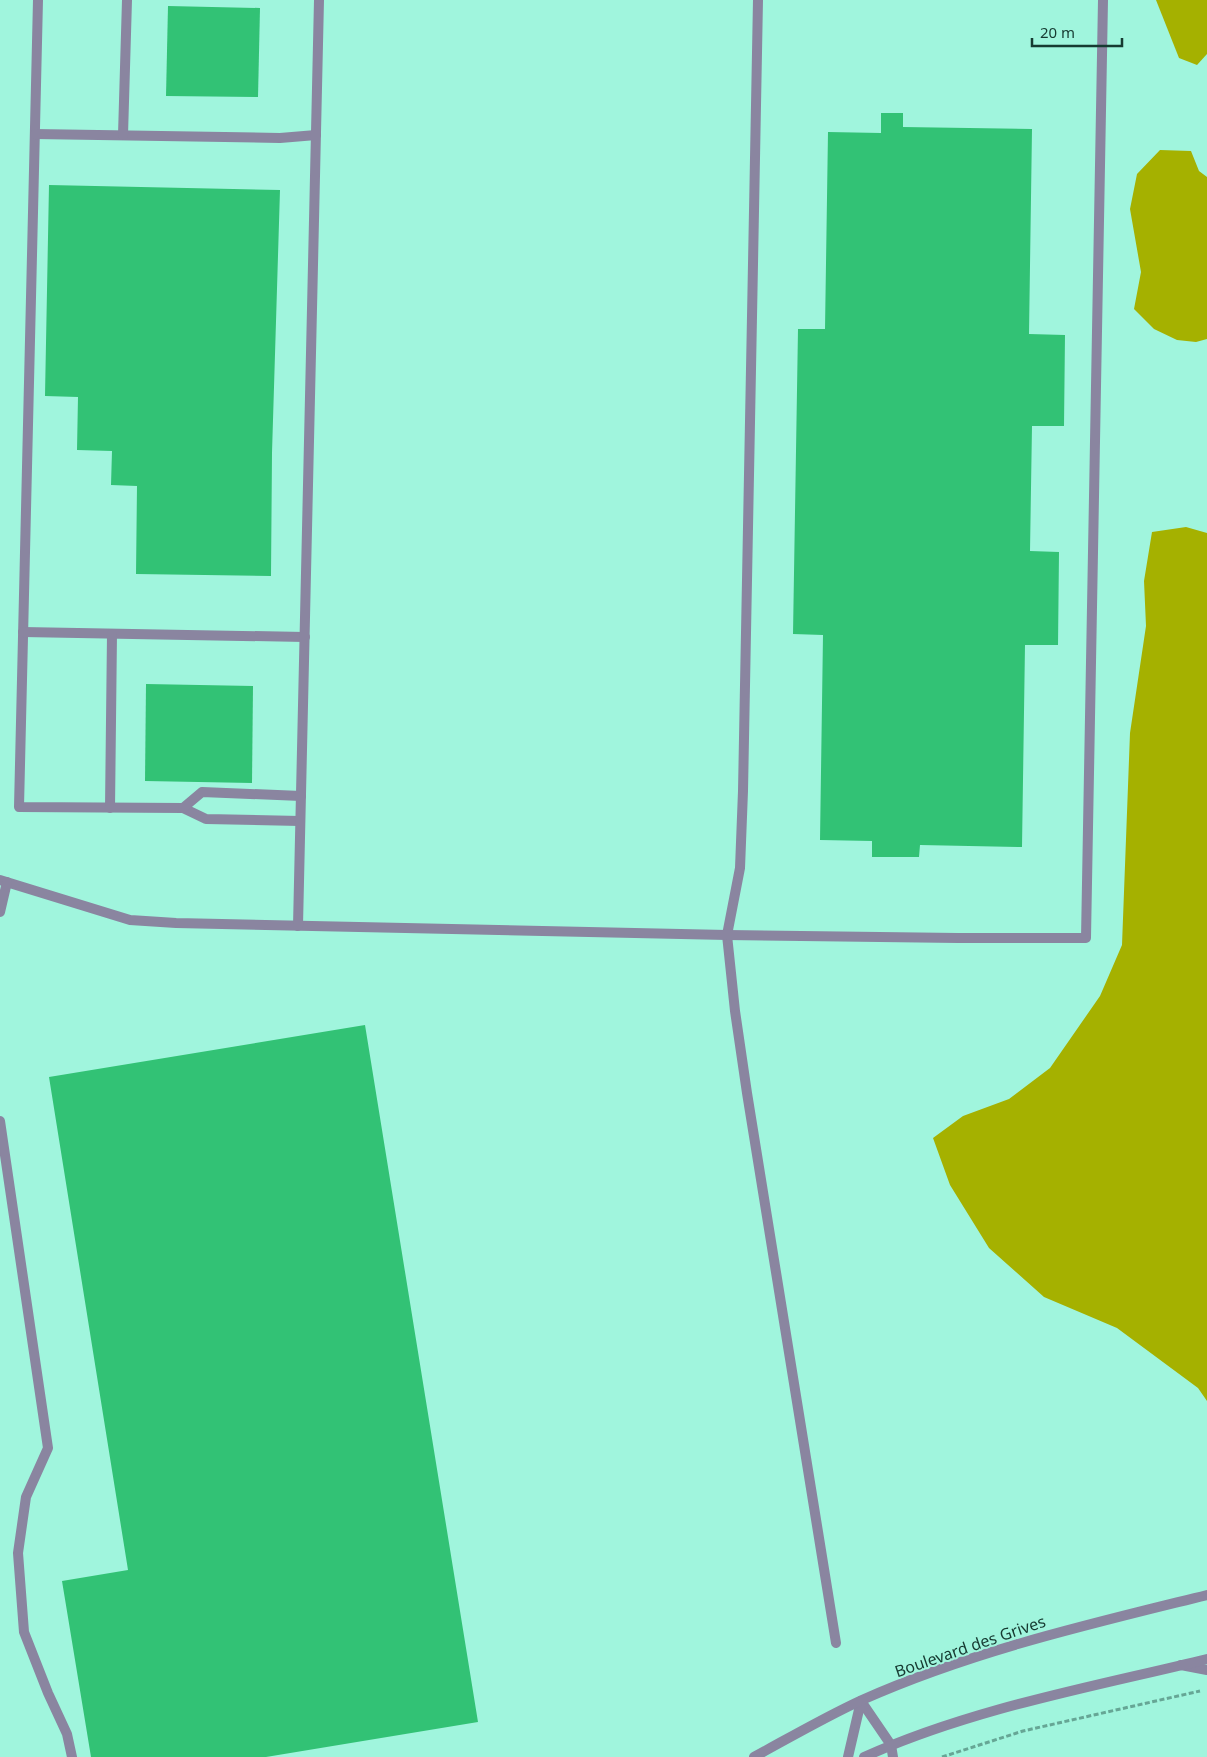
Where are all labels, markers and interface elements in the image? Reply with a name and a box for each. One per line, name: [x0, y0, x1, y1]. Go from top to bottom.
scale bar: [1032, 15, 1122, 47]
text: 20 m: [1040, 22, 1075, 42]
street label: Boulevard des Grives: [892, 1610, 1048, 1682]

